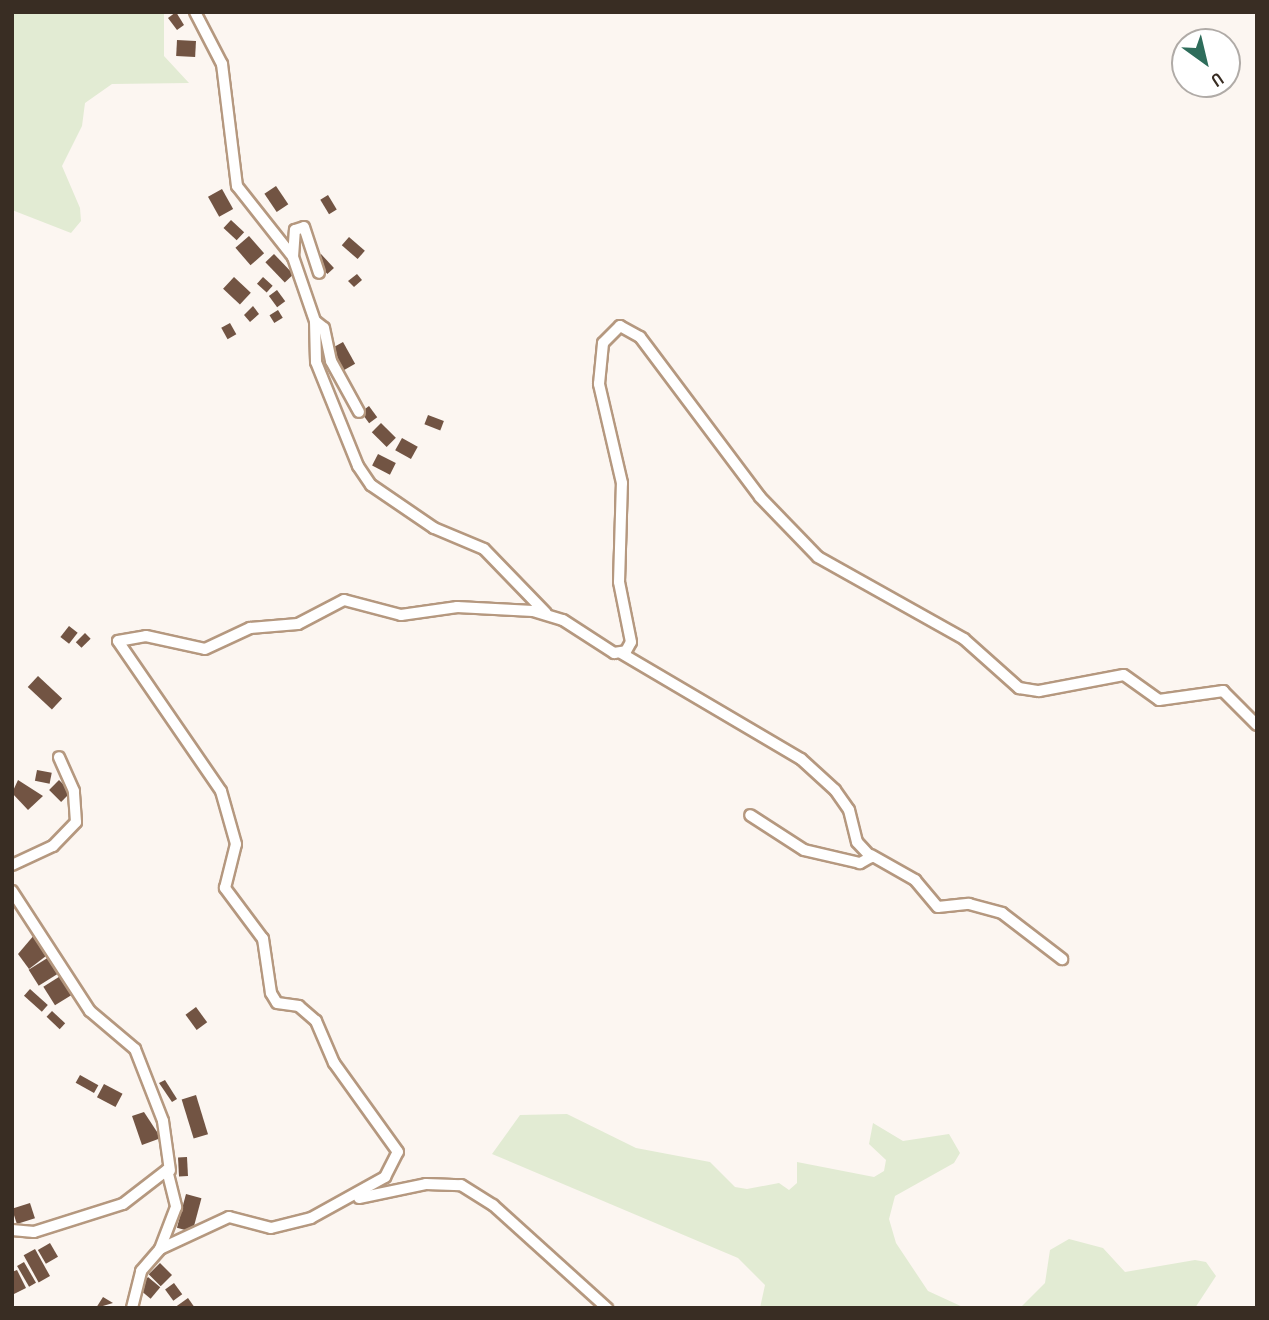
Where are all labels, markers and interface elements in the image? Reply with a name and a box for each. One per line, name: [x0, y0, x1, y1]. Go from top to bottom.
north arrow: [1171, 28, 1241, 98]
text: U: [1206, 67, 1227, 91]

